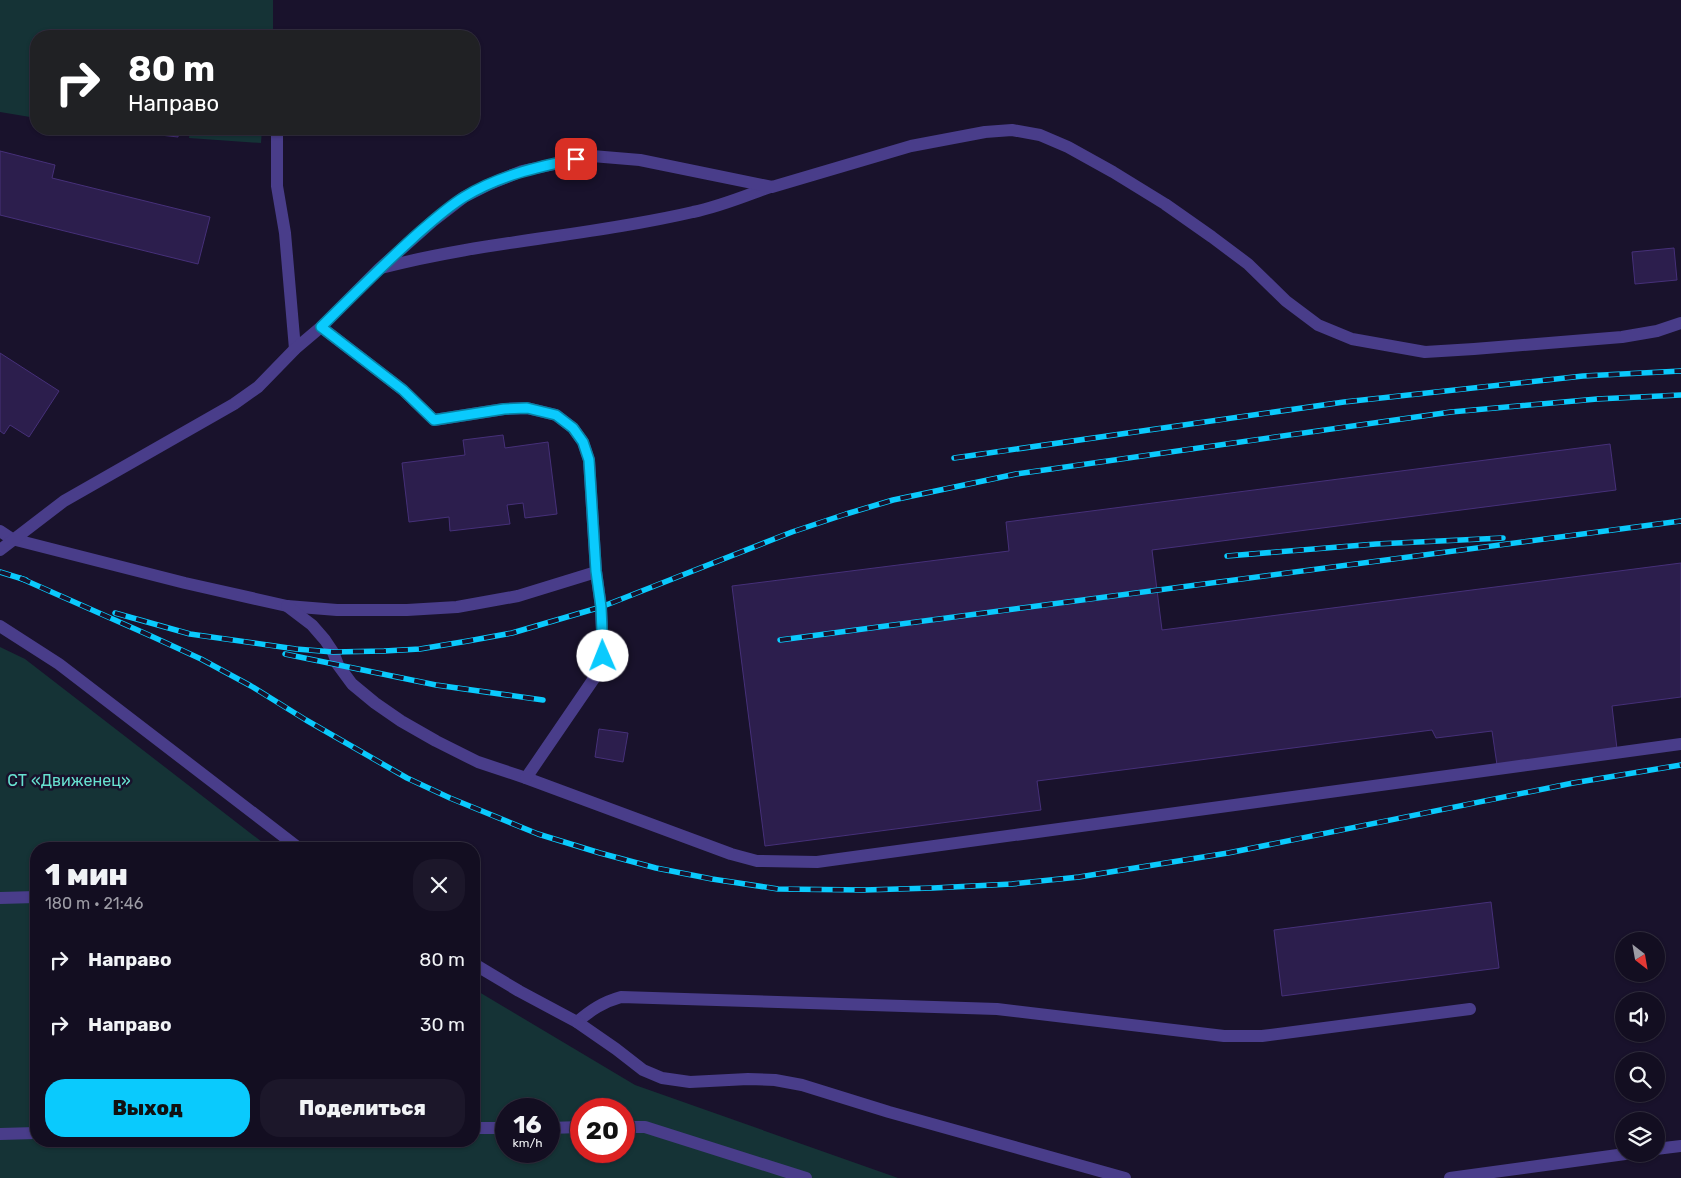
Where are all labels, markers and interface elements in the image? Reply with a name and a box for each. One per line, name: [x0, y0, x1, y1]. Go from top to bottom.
text: 80 m: [128, 48, 215, 90]
icon: right: [45, 50, 110, 115]
text: Направо: [128, 90, 219, 117]
pin: [555, 138, 597, 180]
icon: arrive: [562, 145, 590, 173]
position arrow: [576, 629, 628, 681]
park label: СТ «Движенец»: [7, 771, 131, 790]
text: 1 мин: [45, 857, 128, 893]
button: close: [413, 859, 465, 911]
text: 180 m · 21:46: [45, 894, 143, 913]
north arrow: [1615, 932, 1665, 982]
map controls: [1615, 932, 1665, 1162]
icon: right: [45, 946, 73, 974]
text: Направо: [88, 948, 172, 971]
text: 80 m: [419, 948, 465, 971]
button: sound: [1615, 992, 1665, 1042]
icon: right: [45, 1011, 73, 1039]
text: Направо: [88, 1013, 172, 1036]
text: 30 m: [420, 1013, 465, 1036]
button: search: [1615, 1052, 1665, 1102]
button: Выход: [45, 1079, 250, 1137]
button: Поделиться: [260, 1079, 465, 1137]
speed limit sign: 20: [570, 1098, 635, 1163]
text: 16: [513, 1110, 542, 1139]
button: layers: [1615, 1112, 1665, 1162]
text: km/h: [513, 1136, 542, 1150]

